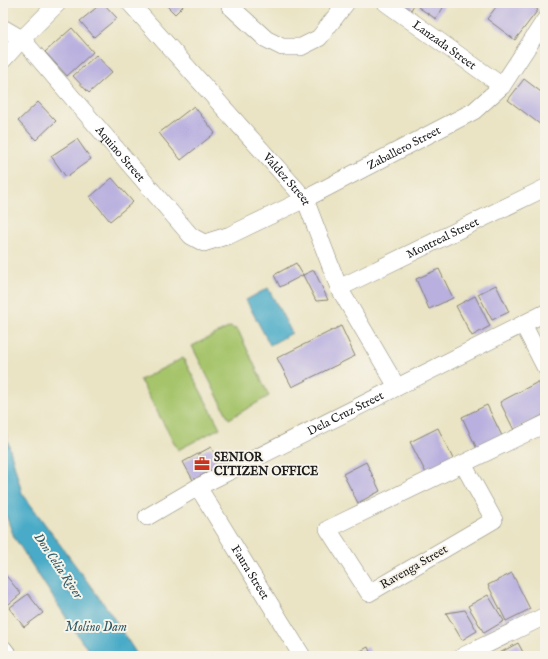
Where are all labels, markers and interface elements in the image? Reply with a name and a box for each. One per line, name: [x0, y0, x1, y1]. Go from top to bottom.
street label: Lanzada Street: [410, 17, 479, 73]
street label: Aquino Street: [92, 122, 148, 185]
street label: Zaballero Street: [365, 122, 443, 173]
street label: Valdez Street: [259, 149, 314, 207]
street label: Montreal Street: [404, 214, 481, 262]
street label: Dela Cruz Street: [305, 388, 386, 439]
place label: SENIOR CITIZEN OFFICE: [214, 450, 319, 479]
office icon: SENIOR CITIZEN OFFICE: [193, 455, 211, 473]
water label: Don Celia River: [30, 530, 87, 603]
street label: Faura Street: [228, 542, 273, 602]
street label: Ravenga Street: [378, 542, 450, 592]
water label: Molino Dam: [65, 619, 127, 636]

